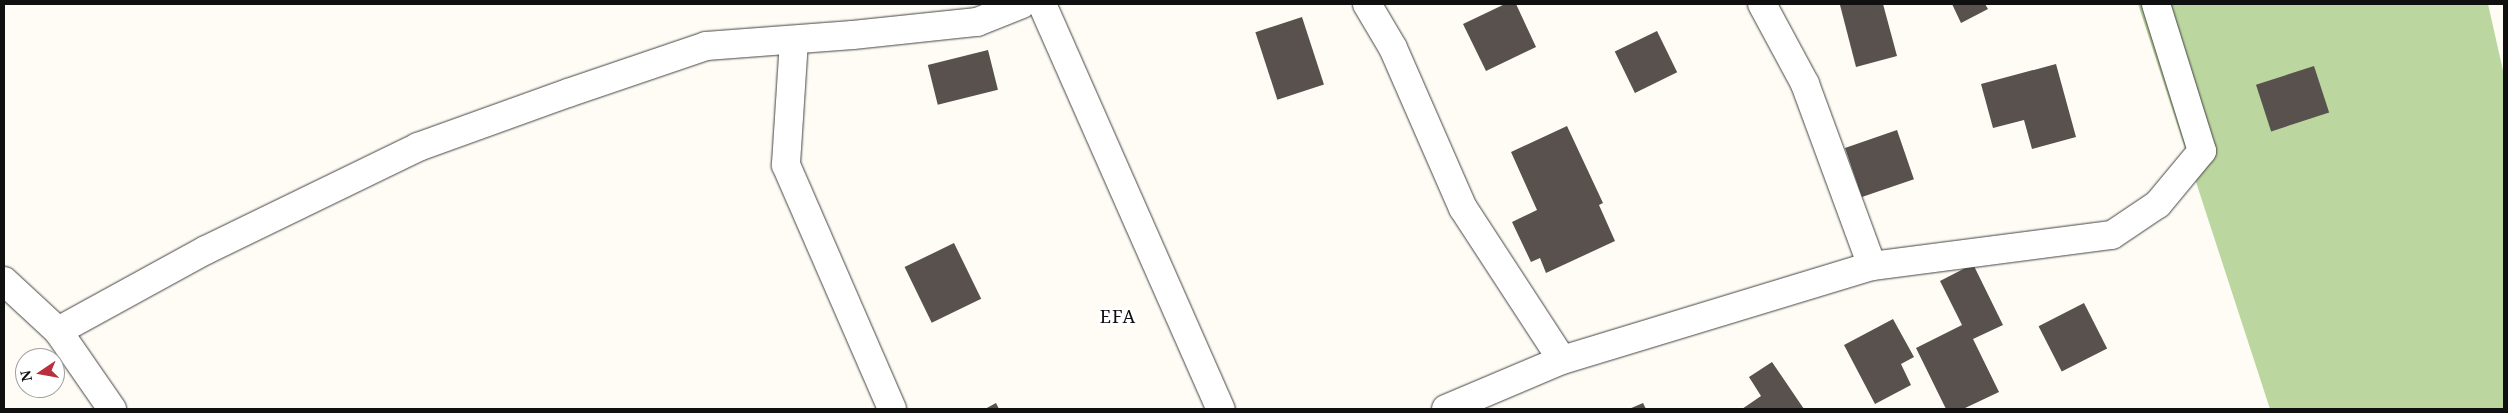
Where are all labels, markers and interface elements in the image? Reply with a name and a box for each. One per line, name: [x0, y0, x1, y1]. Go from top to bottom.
district label: EFA: [1099, 305, 1137, 327]
north arrow: [15, 348, 65, 398]
text: N: [15, 369, 36, 383]

